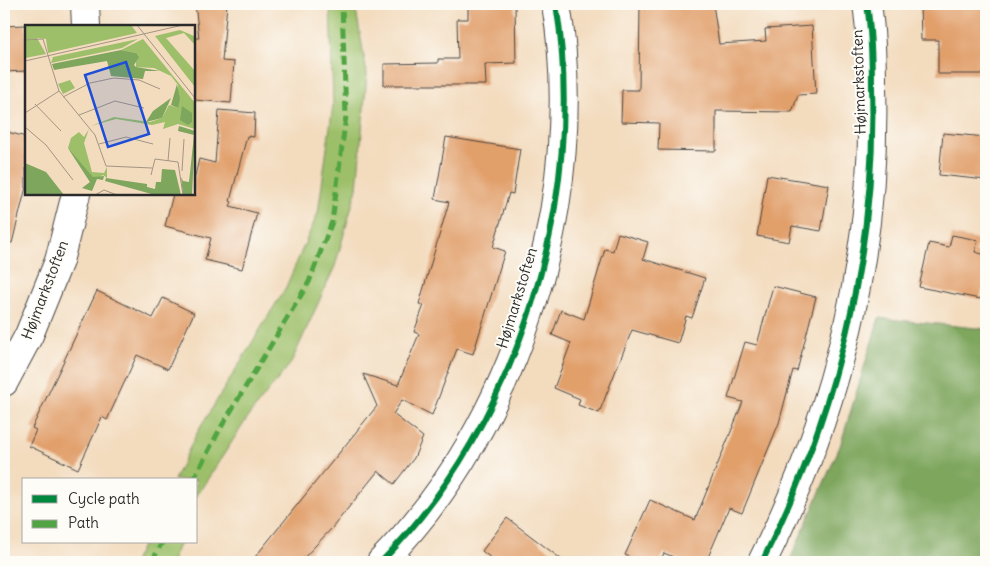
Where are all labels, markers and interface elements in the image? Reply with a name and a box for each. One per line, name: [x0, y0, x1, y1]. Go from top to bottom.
inset map: [25, 25, 195, 195]
street label: Højmarkstoften: [847, 29, 870, 135]
street label: Højmarkstoften: [17, 237, 72, 342]
street label: Højmarkstoften: [492, 245, 541, 351]
legend: [22, 478, 198, 544]
text: Cycle path: [68, 489, 140, 508]
text: Path: [68, 513, 99, 532]

